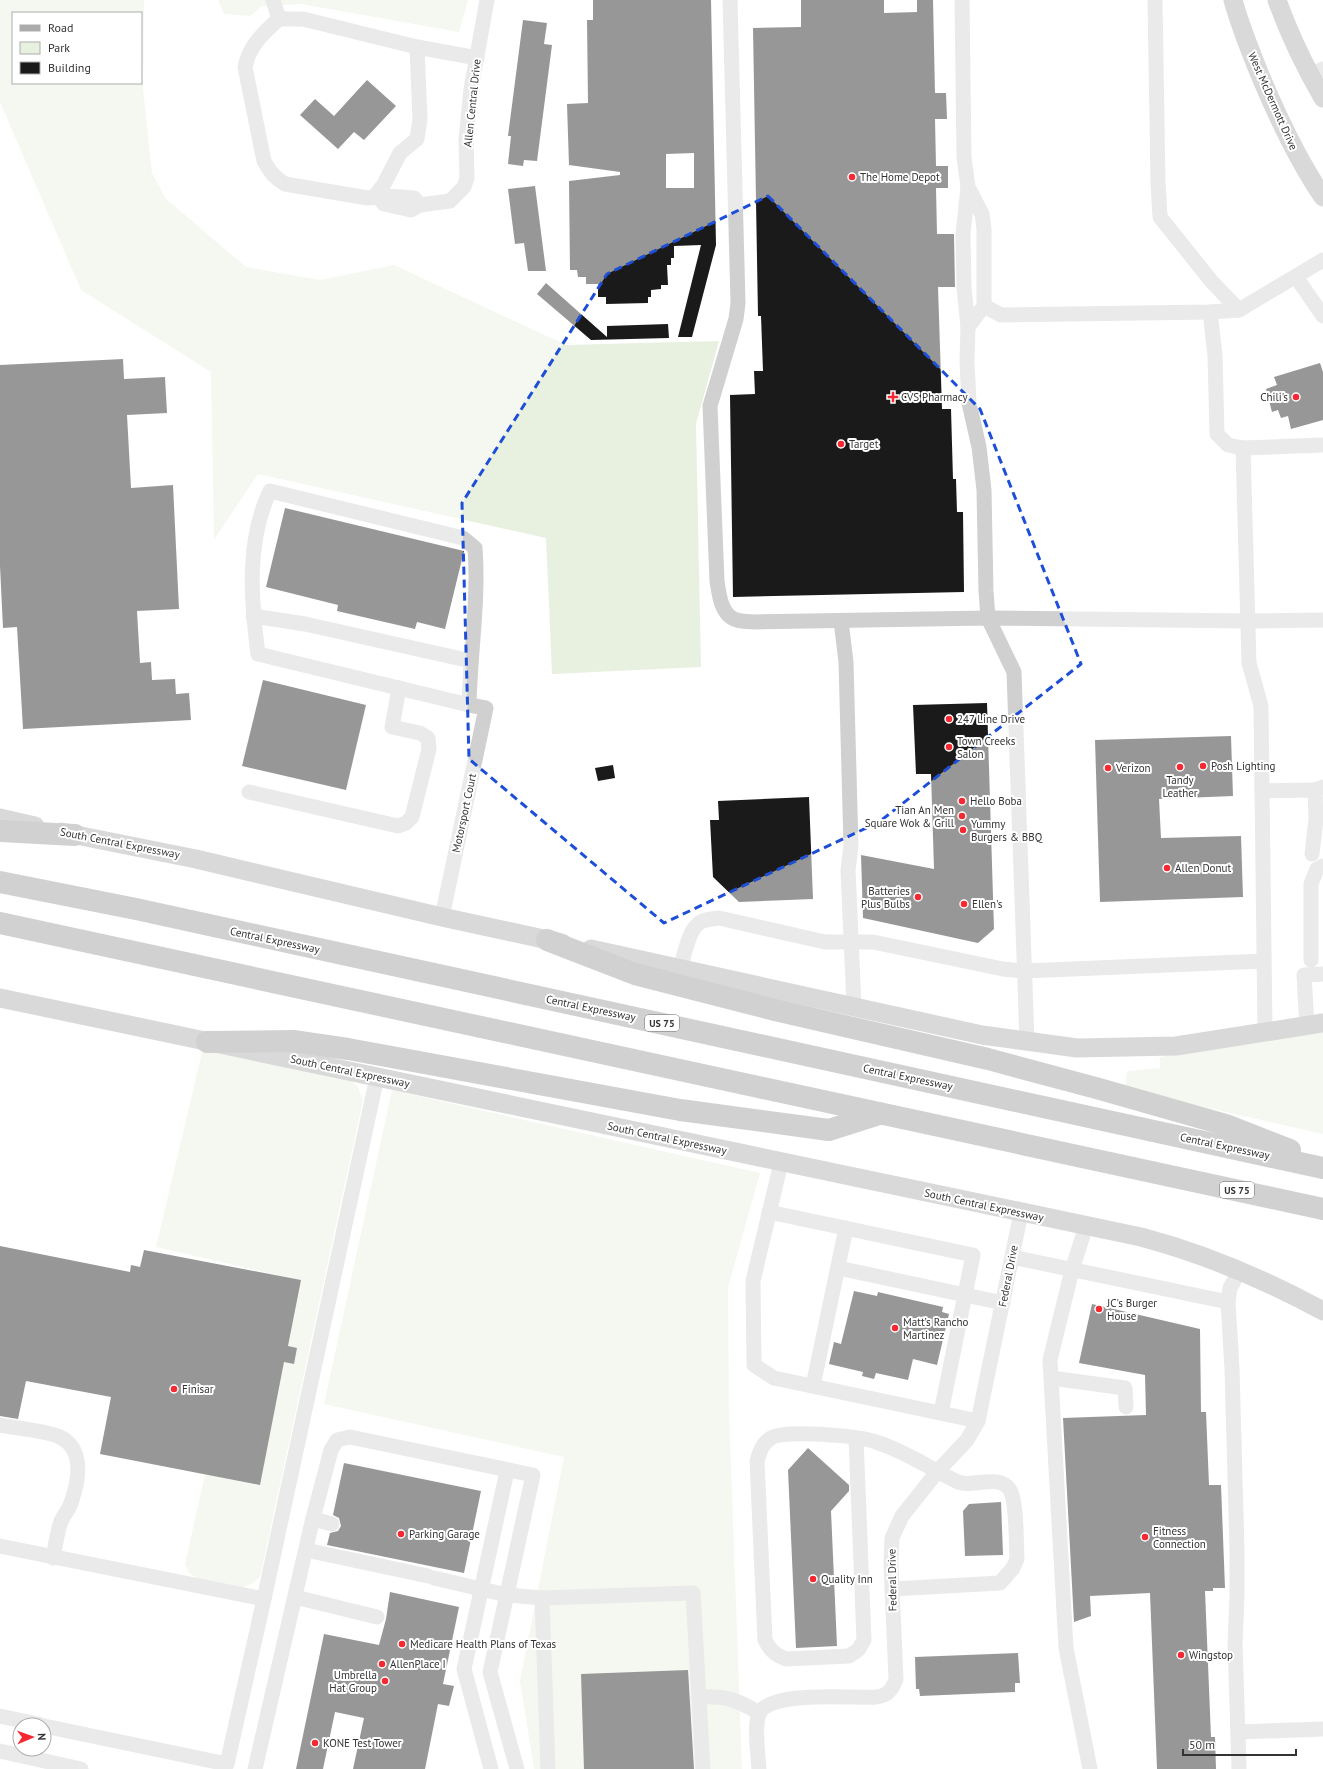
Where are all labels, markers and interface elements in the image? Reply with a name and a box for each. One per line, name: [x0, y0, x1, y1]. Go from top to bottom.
legend: [12, 12, 142, 84]
text: Road: [48, 20, 73, 35]
text: Park: [48, 40, 70, 55]
street label: West McDermott Drive: [1245, 50, 1301, 152]
street label: Allen Central Drive: [460, 58, 484, 148]
text: Building: [48, 60, 91, 75]
place label: The Home Depot: [860, 170, 940, 184]
marker: The Home Depot: [847, 172, 857, 182]
place label: CVS Pharmacy: [901, 390, 969, 404]
place label: Chili's: [1260, 390, 1288, 404]
marker: CVS Pharmacy: [888, 392, 898, 402]
marker: Chili's: [1291, 392, 1301, 402]
place label: Target: [849, 437, 879, 451]
marker: Target: [836, 439, 846, 449]
place label: 247 Line Drive: [957, 712, 1026, 726]
marker: 247 Line Drive: [944, 714, 954, 724]
place label: Town Creeks Salon: [957, 734, 1016, 761]
marker: Town Creeks Salon: [944, 742, 954, 752]
place label: Posh Lighting: [1211, 759, 1275, 773]
place label: Verizon: [1115, 761, 1151, 775]
marker: Posh Lighting: [1198, 761, 1208, 771]
marker: Tandy Leather: [1175, 762, 1185, 772]
marker: Verizon: [1103, 763, 1113, 773]
street label: Motorsport Court: [449, 772, 479, 854]
place label: Tandy Leather: [1162, 773, 1198, 800]
place label: Hello Boba: [970, 794, 1022, 808]
marker: Hello Boba: [957, 796, 967, 806]
place label: Tian An Men Square Wok & Grill: [865, 803, 955, 830]
marker: Tian An Men Square Wok & Grill: [957, 811, 967, 821]
place label: Yummy Burgers & BBQ: [971, 817, 1043, 844]
street label: South Central Expressway: [59, 825, 182, 862]
marker: Yummy Burgers & BBQ: [958, 825, 968, 835]
place label: Allen Donut: [1175, 861, 1231, 875]
marker: Allen Donut: [1162, 863, 1172, 873]
place label: Batteries Plus Bulbs: [861, 884, 910, 911]
marker: Batteries Plus Bulbs: [913, 892, 923, 902]
place label: Ellen's: [972, 897, 1003, 911]
marker: Ellen's: [959, 899, 969, 909]
street label: Central Expressway: [229, 924, 322, 957]
street label: Central Expressway: [545, 992, 638, 1025]
road number: US 75: [645, 1015, 679, 1031]
street label: South Central Expressway: [289, 1052, 412, 1091]
street label: Central Expressway: [862, 1061, 955, 1094]
street label: South Central Expressway: [606, 1119, 729, 1158]
street label: Central Expressway: [1179, 1130, 1272, 1163]
road number: US 75: [1220, 1182, 1254, 1198]
street label: South Central Expressway: [923, 1186, 1046, 1225]
street label: Federal Drive: [995, 1243, 1021, 1308]
place label: JC's Burger House: [1106, 1296, 1157, 1323]
marker: JC's Burger House: [1094, 1304, 1104, 1314]
place label: Matt’s Rancho Martinez: [903, 1315, 969, 1342]
marker: Matt’s Rancho Martinez: [890, 1323, 900, 1333]
place label: Finisar: [182, 1382, 214, 1396]
marker: Finisar: [169, 1384, 179, 1394]
place label: Fitness Connection: [1153, 1524, 1206, 1551]
place label: Parking Garage: [409, 1527, 480, 1541]
marker: Parking Garage: [396, 1529, 406, 1539]
marker: Fitness Connection: [1140, 1532, 1150, 1542]
street label: Federal Drive: [884, 1548, 900, 1612]
place label: Quality Inn: [821, 1572, 873, 1586]
marker: Quality Inn: [808, 1574, 818, 1584]
place label: Medicare Health Plans of Texas: [410, 1637, 557, 1651]
marker: Medicare Health Plans of Texas: [397, 1639, 407, 1649]
place label: Wingstop: [1189, 1648, 1233, 1662]
marker: Wingstop: [1176, 1650, 1186, 1660]
place label: AllenPlace I: [390, 1657, 446, 1671]
marker: AllenPlace I: [377, 1659, 387, 1669]
place label: Umbrella Hat Group: [329, 1668, 377, 1695]
marker: Umbrella Hat Group: [380, 1676, 390, 1686]
north arrow: [12, 1717, 52, 1757]
scale bar: [1183, 1731, 1296, 1757]
text: N: [35, 1733, 49, 1741]
place label: KONE Test Tower: [323, 1736, 402, 1750]
text: 50 m: [1189, 1737, 1215, 1752]
marker: KONE Test Tower: [310, 1738, 320, 1748]

